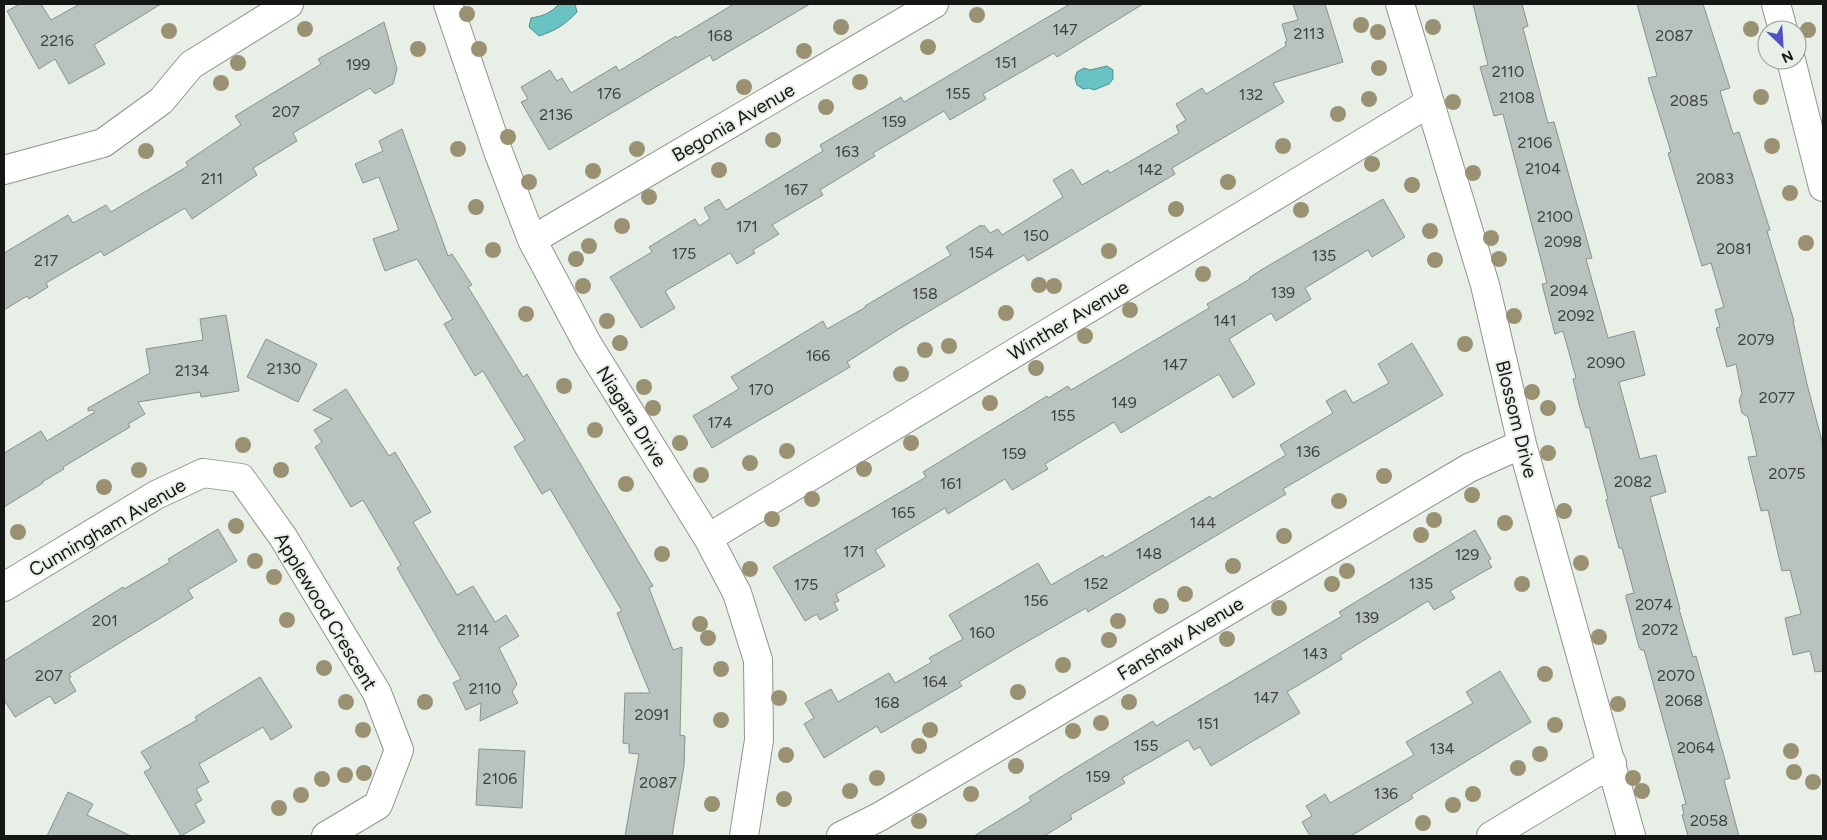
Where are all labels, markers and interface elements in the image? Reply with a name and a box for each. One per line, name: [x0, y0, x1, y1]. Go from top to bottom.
house number: 147: [1052, 20, 1078, 39]
north arrow: [1757, 20, 1807, 70]
house number: 2113: [1294, 24, 1324, 43]
house number: 168: [707, 26, 733, 45]
house number: 2087: [1655, 26, 1693, 45]
house number: 2216: [40, 31, 74, 50]
text: N: [1779, 46, 1796, 66]
house number: 151: [995, 53, 1017, 72]
house number: 199: [346, 55, 370, 74]
house number: 2110: [1492, 62, 1524, 81]
street label: Begonia Avenue: [668, 78, 799, 167]
house number: 176: [597, 84, 621, 103]
house number: 155: [945, 84, 971, 103]
house number: 132: [1239, 85, 1263, 104]
house number: 2108: [1499, 88, 1535, 107]
house number: 2085: [1670, 91, 1708, 110]
house number: 207: [272, 102, 300, 121]
house number: 2136: [539, 105, 573, 124]
house number: 159: [882, 112, 906, 131]
house number: 2106: [1518, 133, 1552, 152]
house number: 163: [835, 142, 859, 161]
house number: 2104: [1525, 159, 1561, 178]
house number: 142: [1137, 160, 1163, 179]
house number: 211: [201, 169, 223, 188]
house number: 2083: [1696, 169, 1734, 188]
house number: 167: [784, 180, 809, 199]
house number: 2100: [1537, 207, 1573, 226]
house number: 171: [736, 217, 758, 236]
house number: 150: [1023, 226, 1049, 245]
house number: 2098: [1544, 232, 1582, 251]
house number: 2081: [1716, 239, 1752, 258]
house number: 154: [968, 243, 994, 262]
house number: 175: [672, 244, 696, 263]
house number: 135: [1312, 246, 1336, 265]
house number: 217: [34, 251, 58, 270]
street label: Winther Avenue: [1004, 275, 1133, 366]
house number: 2094: [1550, 281, 1588, 300]
house number: 139: [1271, 283, 1295, 302]
house number: 158: [912, 284, 938, 303]
house number: 2092: [1557, 306, 1595, 325]
house number: 141: [1213, 311, 1237, 330]
house number: 2079: [1738, 330, 1774, 349]
house number: 166: [806, 346, 830, 365]
house number: 2090: [1587, 353, 1625, 372]
house number: 147: [1162, 355, 1188, 374]
street label: Blossom Drive: [1491, 358, 1542, 480]
house number: 2130: [267, 359, 301, 378]
house number: 2134: [175, 361, 209, 380]
street label: Niagara Drive: [592, 362, 672, 471]
house number: 170: [748, 380, 774, 399]
house number: 2077: [1759, 388, 1796, 407]
house number: 149: [1111, 393, 1137, 412]
house number: 155: [1050, 406, 1076, 425]
house number: 174: [707, 413, 733, 432]
house number: 136: [1296, 442, 1320, 461]
house number: 159: [1002, 444, 1026, 463]
house number: 2075: [1769, 464, 1806, 483]
house number: 2082: [1614, 472, 1652, 491]
street label: Cunningham Avenue: [25, 473, 190, 582]
house number: 161: [940, 474, 962, 493]
house number: 165: [891, 503, 915, 522]
house number: 144: [1190, 513, 1216, 532]
street label: Applewood Crescent: [269, 528, 382, 694]
house number: 171: [843, 542, 865, 561]
house number: 148: [1136, 544, 1162, 563]
house number: 129: [1455, 545, 1479, 564]
house number: 152: [1084, 574, 1108, 593]
house number: 135: [1409, 574, 1433, 593]
house number: 175: [794, 575, 818, 594]
house number: 156: [1024, 591, 1048, 610]
street label: Fanshaw Avenue: [1113, 592, 1248, 685]
house number: 2074: [1635, 595, 1673, 614]
house number: 139: [1355, 608, 1379, 627]
house number: 201: [92, 611, 118, 630]
house number: 2114: [457, 620, 489, 639]
house number: 2072: [1642, 620, 1678, 639]
house number: 160: [969, 623, 995, 642]
house number: 143: [1302, 644, 1328, 663]
house number: 207: [35, 666, 63, 685]
house number: 2070: [1657, 666, 1695, 685]
house number: 164: [922, 672, 948, 691]
house number: 2110: [469, 679, 501, 698]
house number: 147: [1253, 688, 1279, 707]
house number: 2068: [1665, 691, 1703, 710]
house number: 168: [874, 693, 900, 712]
house number: 2091: [635, 705, 669, 724]
house number: 151: [1197, 714, 1219, 733]
house number: 155: [1133, 736, 1159, 755]
house number: 2064: [1677, 738, 1715, 757]
house number: 134: [1429, 739, 1455, 758]
house number: 159: [1086, 767, 1110, 786]
house number: 2106: [483, 769, 517, 788]
house number: 2087: [639, 773, 677, 792]
house number: 136: [1374, 784, 1398, 803]
house number: 2058: [1690, 811, 1728, 830]

